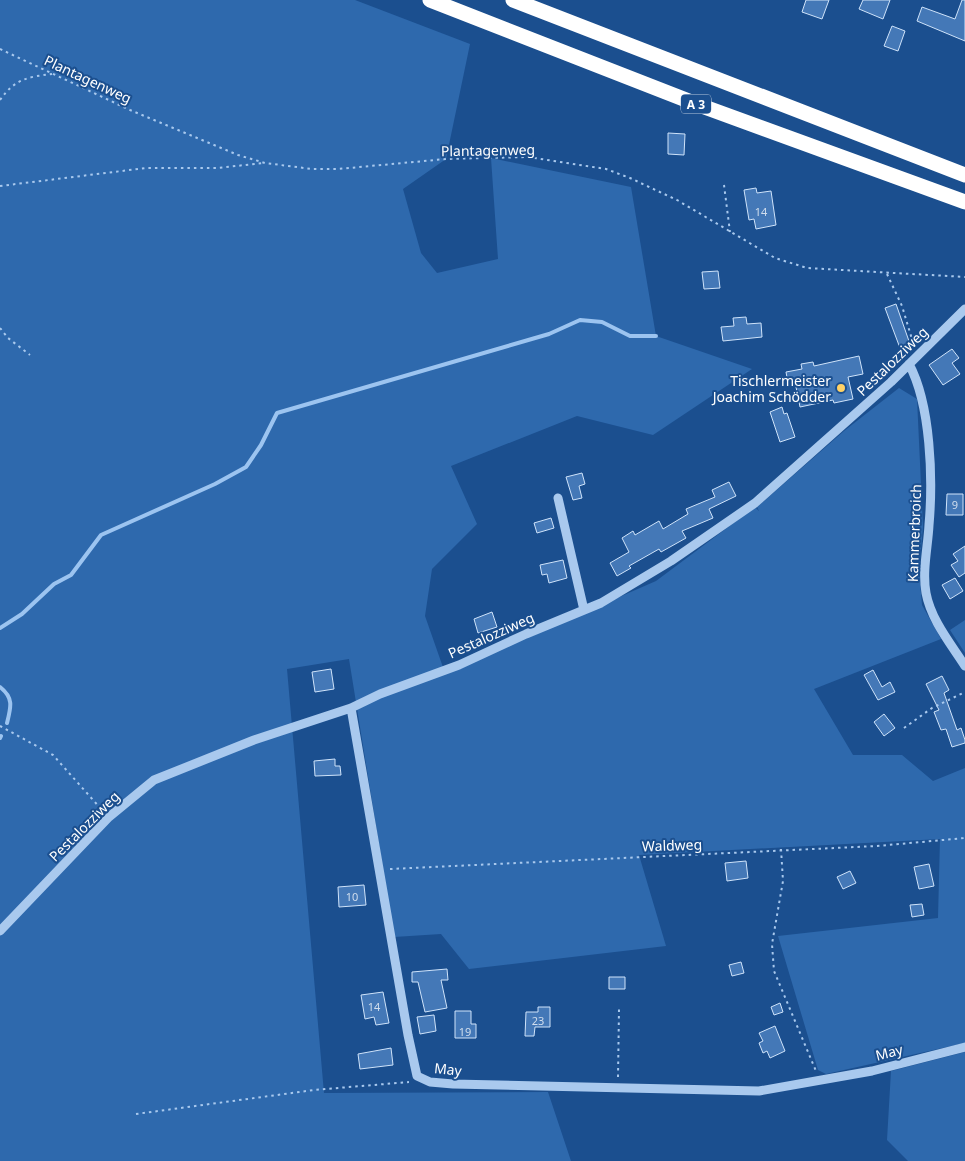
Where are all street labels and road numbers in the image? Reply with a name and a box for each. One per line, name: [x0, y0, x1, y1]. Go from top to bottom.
street label: Plantagenweg: [41, 50, 135, 108]
road number: A 3: [681, 95, 711, 114]
street label: Plantagenweg: [441, 140, 535, 160]
street label: Pestalozziweg: [852, 322, 932, 400]
street label: Kammerbroich: [903, 484, 925, 582]
street label: Pestalozziweg: [445, 608, 537, 662]
street label: Pestalozziweg: [45, 787, 123, 865]
street label: Waldweg: [642, 834, 702, 856]
street label: May: [873, 1039, 906, 1065]
street label: May: [433, 1058, 464, 1080]

